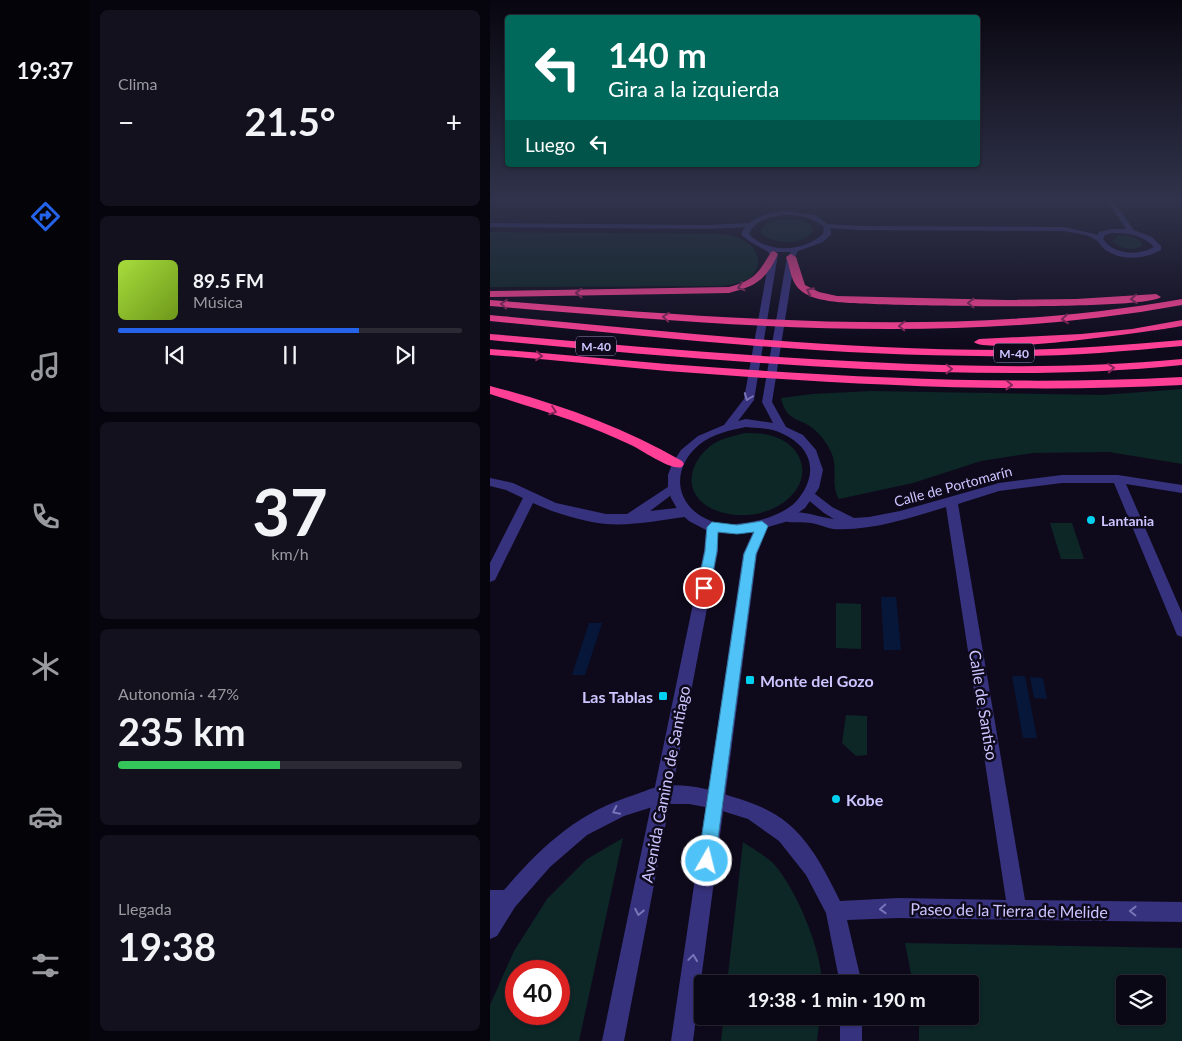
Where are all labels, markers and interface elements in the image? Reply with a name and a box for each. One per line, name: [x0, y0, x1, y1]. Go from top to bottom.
text: 140 m: [608, 33, 707, 75]
icon: left: [525, 35, 590, 100]
text: 19:37: [17, 57, 73, 84]
text: Clima: [118, 74, 157, 93]
text: Gira a la izquierda: [608, 75, 779, 102]
text: 21.5°: [245, 98, 335, 144]
text: −: [118, 105, 134, 139]
text: +: [446, 105, 462, 139]
icon: left: [585, 130, 613, 158]
text: Luego: [525, 133, 575, 156]
icon: directions: [28, 199, 63, 234]
text: 89.5 FM: [193, 269, 264, 292]
one-way arrow: [738, 281, 746, 291]
one-way arrow: [806, 287, 815, 297]
one-way arrow: [575, 288, 583, 298]
text: Música: [193, 292, 243, 311]
one-way arrow: [1129, 294, 1137, 305]
one-way arrow: [967, 298, 974, 308]
one-way arrow: [499, 299, 507, 310]
one-way arrow: [661, 311, 669, 322]
one-way arrow: [1060, 313, 1068, 324]
one-way arrow: [898, 321, 906, 331]
road number: M-40: [576, 336, 616, 356]
icon: previous: [161, 341, 189, 369]
icon: pause: [276, 341, 304, 369]
icon: next: [391, 341, 419, 369]
road number: M-40: [994, 343, 1034, 362]
icon: music: [28, 349, 63, 384]
one-way arrow: [535, 350, 543, 361]
one-way arrow: [1107, 362, 1115, 373]
one-way arrow: [945, 363, 953, 374]
one-way arrow: [1006, 380, 1013, 390]
one-way arrow: [744, 393, 754, 401]
one-way arrow: [548, 405, 557, 415]
street label: Calle de Portomarín: [892, 462, 1014, 510]
text: 37: [252, 472, 328, 550]
icon: phone: [28, 499, 63, 534]
place label: Lantania: [1101, 512, 1154, 529]
marker: Lantania: [1085, 514, 1097, 526]
text: km/h: [271, 544, 309, 563]
pin: [683, 567, 725, 609]
icon: arrive: [690, 574, 718, 602]
street label: Calle de Santiso: [966, 648, 1002, 762]
icon: climate: [28, 649, 63, 684]
place label: Monte del Gozo: [760, 671, 874, 690]
marker: Monte del Gozo: [744, 674, 756, 686]
text: Autonomía · 47%: [118, 684, 239, 703]
street label: Avenida Camino de Santiago: [637, 684, 693, 884]
place label: Las Tablas: [582, 687, 653, 706]
marker: Las Tablas: [657, 690, 669, 702]
text: 235 km: [118, 708, 246, 754]
place label: Kobe: [846, 790, 884, 809]
marker: Kobe: [830, 793, 842, 805]
icon: car: [28, 799, 63, 834]
one-way arrow: [612, 805, 621, 815]
position arrow: [680, 834, 732, 886]
text: Llegada: [118, 899, 172, 918]
street label: Paseo de la Tierra de Melide: [910, 899, 1108, 921]
one-way arrow: [879, 903, 887, 914]
one-way arrow: [1129, 906, 1137, 916]
one-way arrow: [634, 907, 645, 916]
text: 19:38: [118, 923, 216, 969]
icon: filters: [28, 948, 63, 983]
one-way arrow: [687, 954, 698, 962]
speed limit sign: 40: [505, 960, 570, 1025]
map controls: [1116, 975, 1166, 1025]
button: layers: [1116, 975, 1166, 1025]
text: 19:38 · 1 min · 190 m: [747, 988, 926, 1011]

